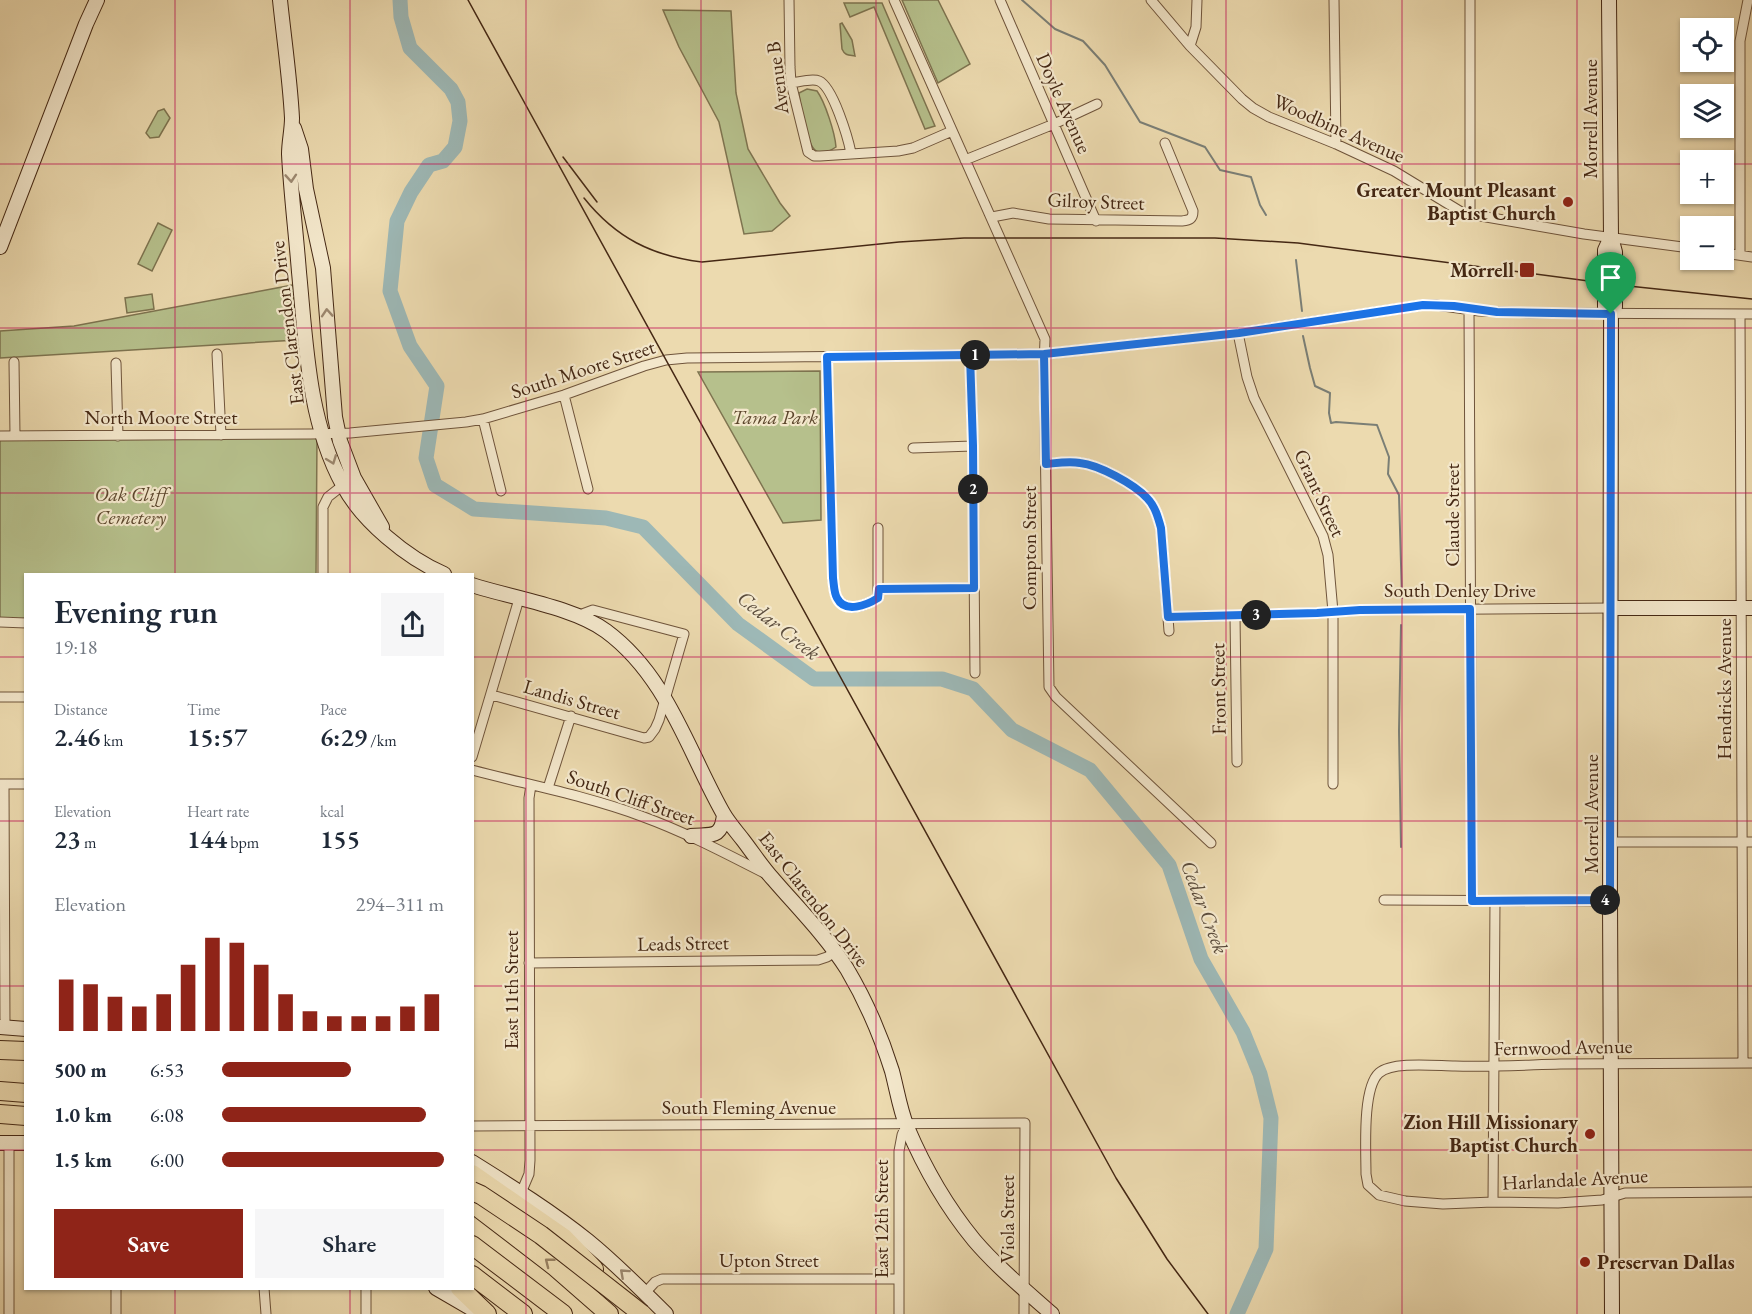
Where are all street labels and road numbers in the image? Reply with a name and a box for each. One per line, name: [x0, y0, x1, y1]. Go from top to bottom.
street label: Avenue B: [760, 40, 794, 117]
street label: Doyle Avenue: [1030, 49, 1098, 157]
street label: Morrell Avenue: [1577, 59, 1603, 179]
street label: Woodbine Avenue: [1269, 87, 1409, 169]
street label: Gilroy Street: [1047, 186, 1146, 216]
street label: East Clarendon Drive: [264, 239, 310, 406]
street label: South Moore Street: [508, 333, 659, 405]
street label: North Moore Street: [85, 404, 238, 430]
street label: Grant Street: [1288, 445, 1352, 542]
street label: Claude Street: [1439, 463, 1465, 567]
street label: Compton Street: [1016, 485, 1042, 610]
street label: South Denley Drive: [1384, 577, 1536, 603]
street label: Hendricks Avenue: [1711, 618, 1737, 760]
street label: Front Street: [1204, 642, 1232, 735]
street label: Landis Street: [521, 673, 624, 725]
street label: Morrell Avenue: [1578, 754, 1604, 874]
street label: South Cliff Street: [564, 763, 699, 831]
street label: East Clarendon Drive: [753, 826, 875, 972]
street label: Leads Street: [637, 929, 730, 957]
street label: East 11th Street: [498, 930, 524, 1050]
street label: Fernwood Avenue: [1493, 1033, 1633, 1061]
street label: South Fleming Avenue: [662, 1094, 836, 1120]
street label: East 12th Street: [868, 1159, 894, 1279]
street label: Harlandale Avenue: [1501, 1162, 1649, 1196]
street label: Viola Street: [994, 1174, 1020, 1263]
street label: Upton Street: [719, 1247, 820, 1273]

